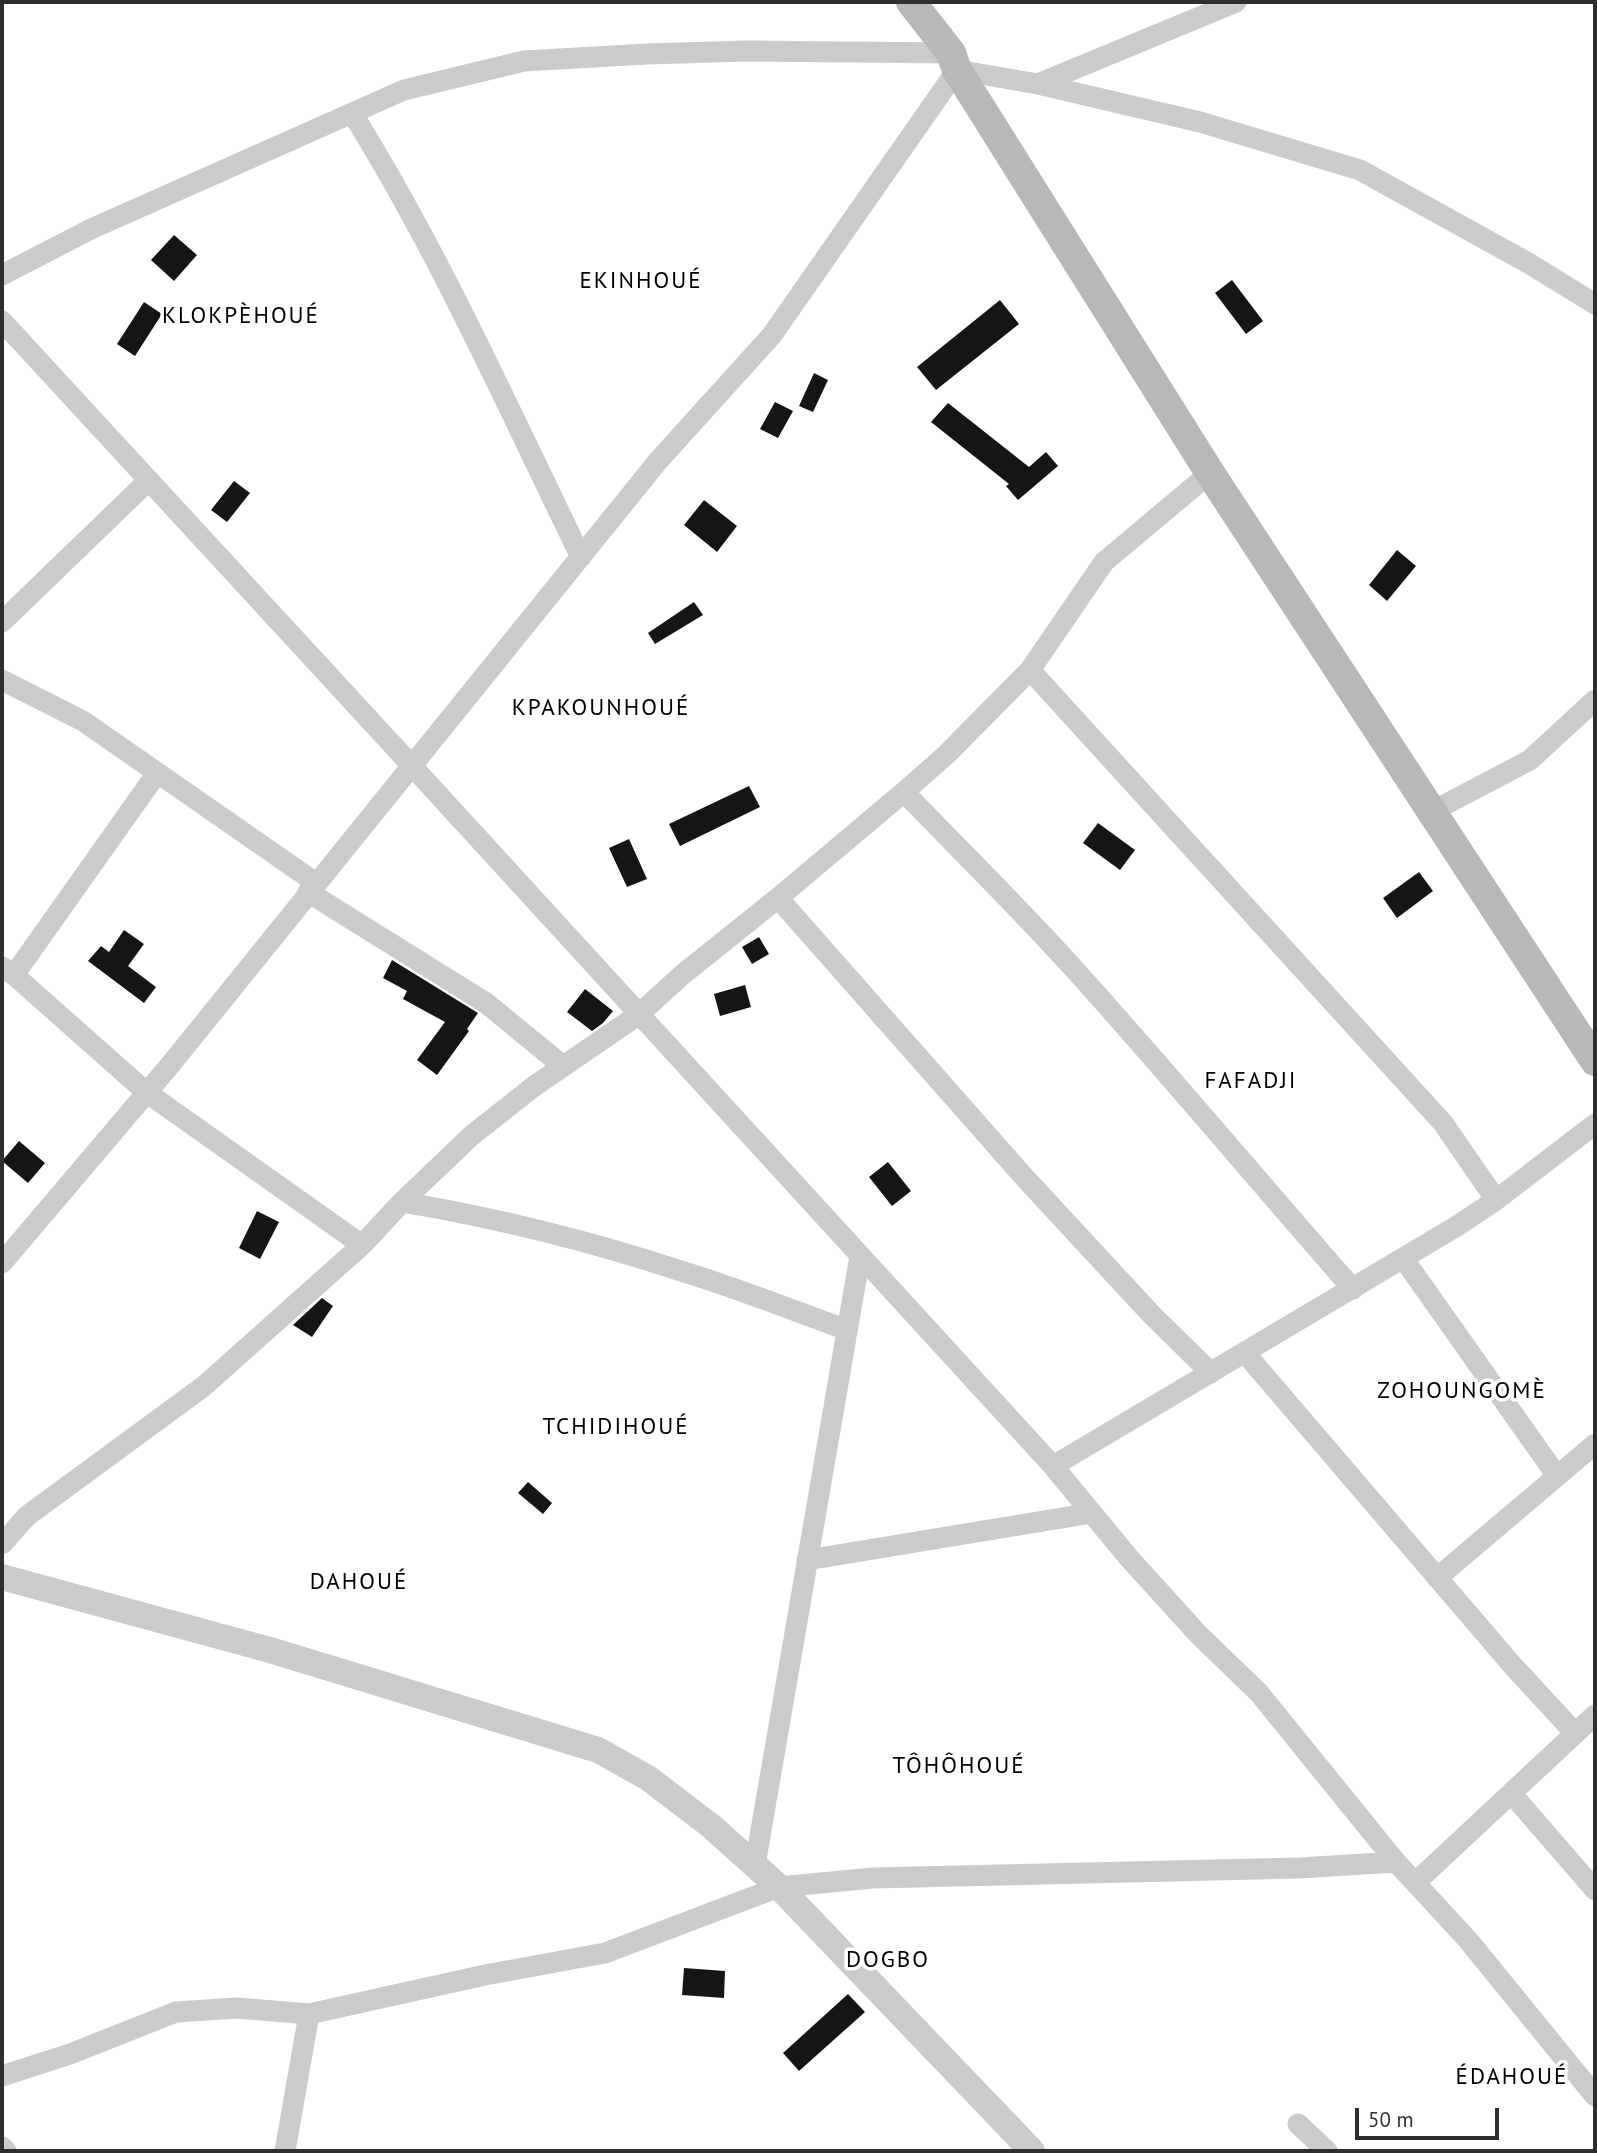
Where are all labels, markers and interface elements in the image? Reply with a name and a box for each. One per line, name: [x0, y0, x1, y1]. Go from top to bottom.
district label: EKINHOUÉ: [580, 267, 702, 295]
district label: KLOKPÈHOUÉ: [163, 302, 319, 330]
district label: KPAKOUNHOUÉ: [513, 694, 689, 722]
district label: FAFADJI: [1205, 1067, 1297, 1095]
district label: ZOHOUNGOMÈ: [1378, 1377, 1546, 1405]
district label: TCHIDIHOUÉ: [544, 1413, 688, 1441]
district label: DAHOUÉ: [311, 1568, 407, 1596]
district label: TÔHÔHOUÉ: [893, 1752, 1025, 1780]
district label: DOGBO: [847, 1946, 929, 1974]
district label: ÉDAHOUÉ: [1456, 2063, 1568, 2091]
scale bar: [1359, 2094, 1502, 2138]
text: 50 m: [1368, 2106, 1414, 2133]

